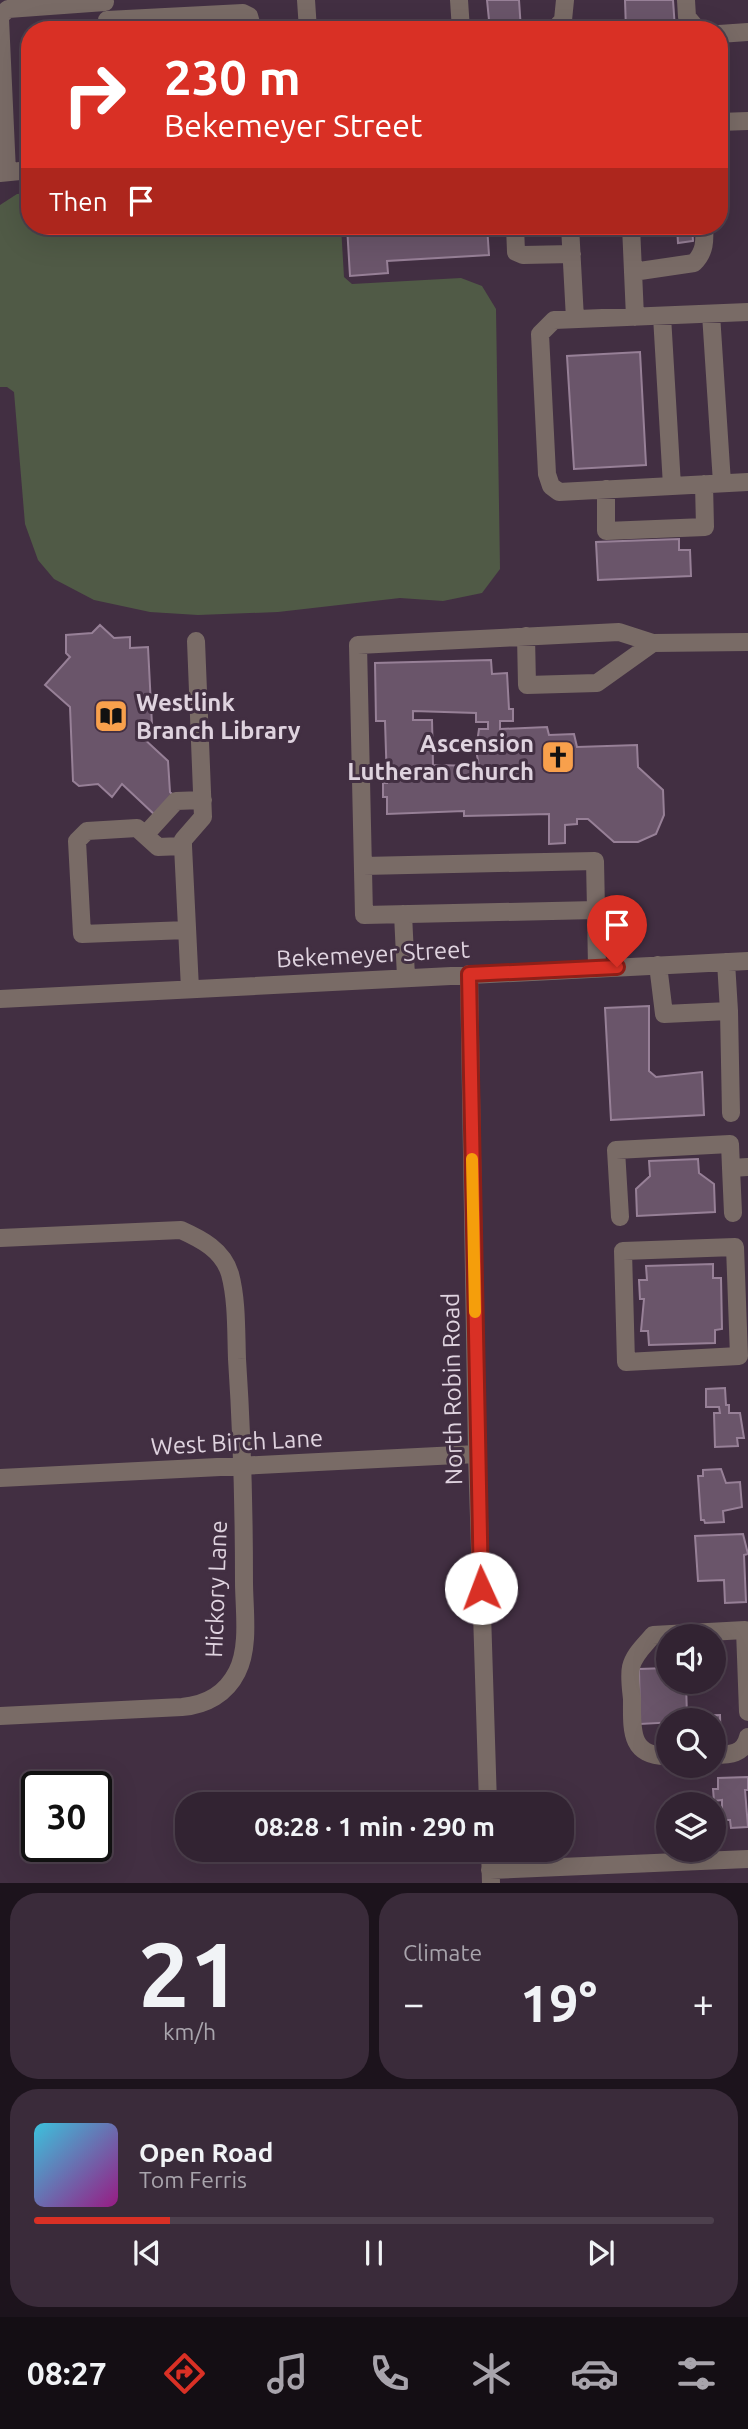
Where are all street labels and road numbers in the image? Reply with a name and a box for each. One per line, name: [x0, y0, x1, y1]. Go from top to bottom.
street label: Bekemeyer Street: [276, 935, 471, 973]
street label: North Robin Road: [437, 1293, 467, 1485]
street label: West Birch Lane: [150, 1424, 324, 1460]
street label: Hickory Lane: [200, 1520, 232, 1658]

